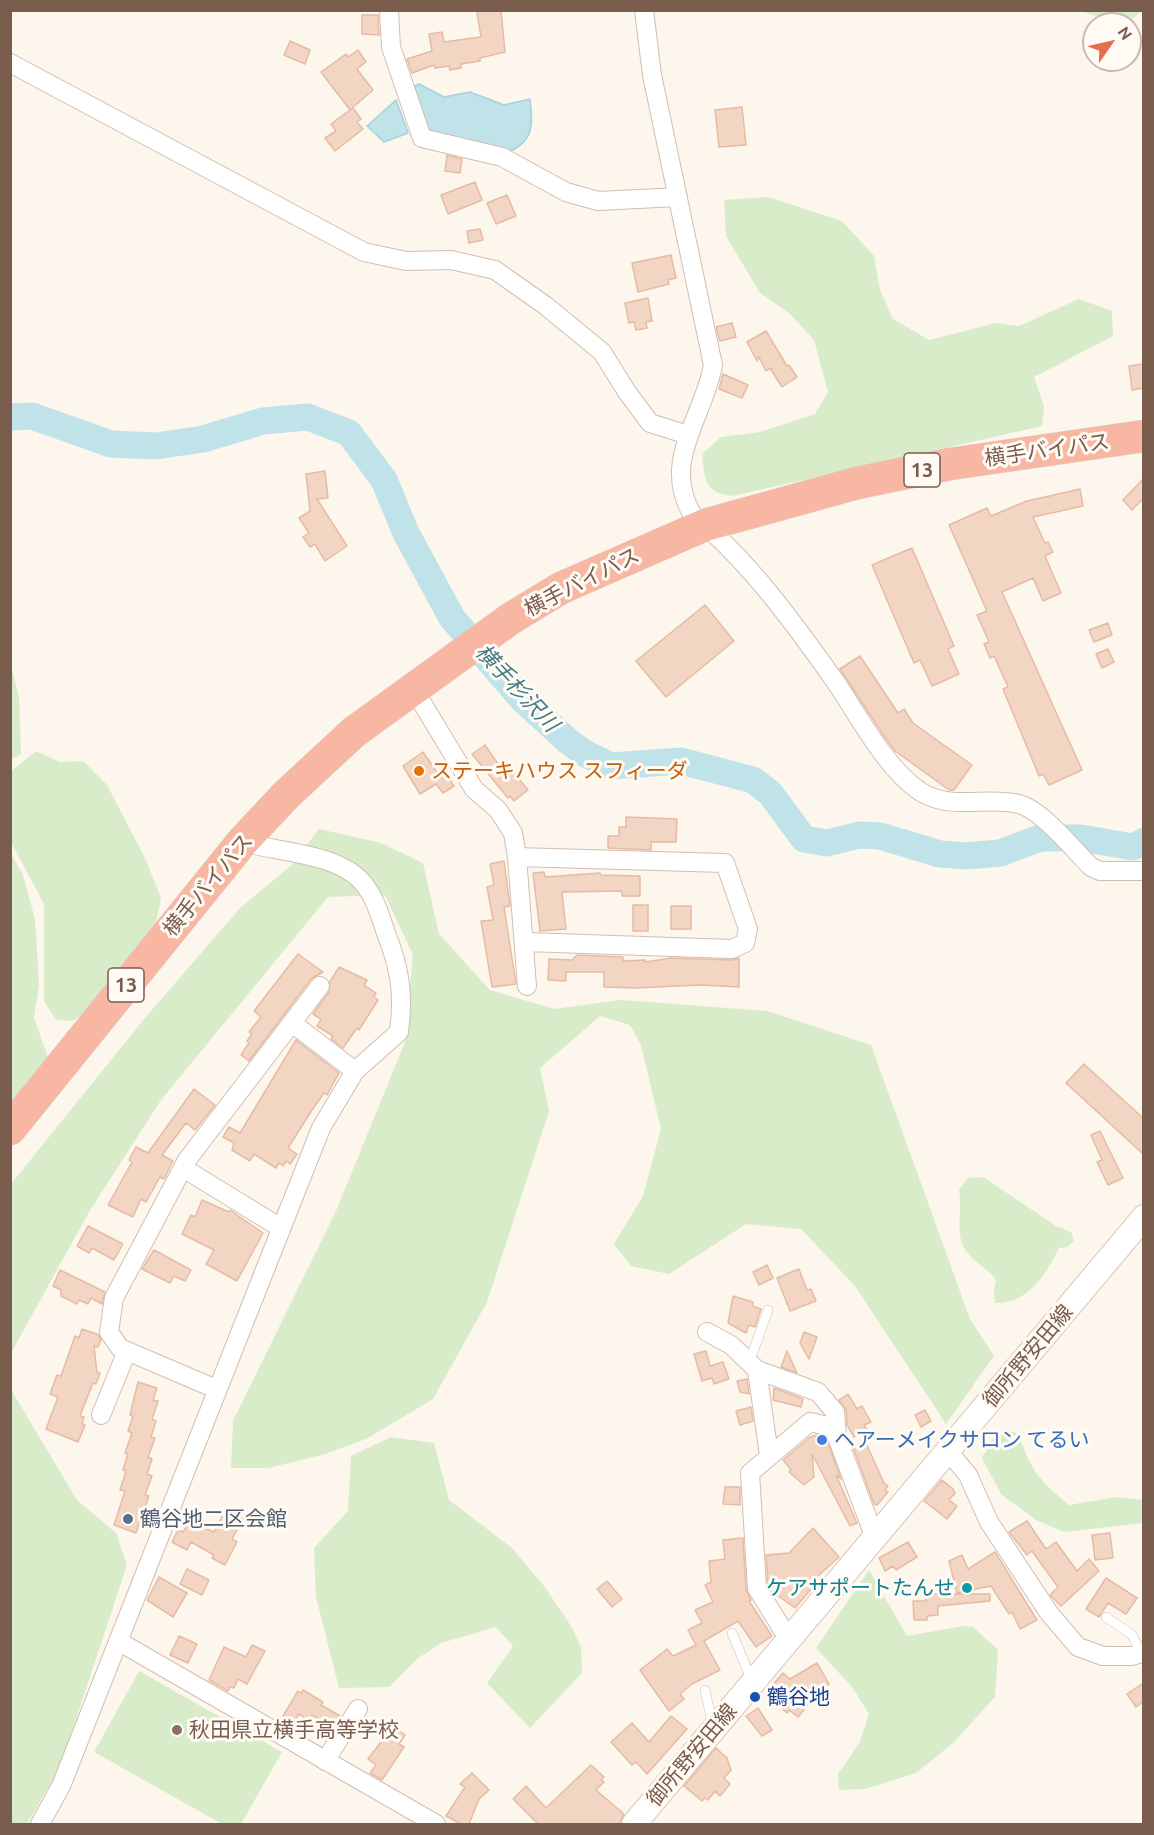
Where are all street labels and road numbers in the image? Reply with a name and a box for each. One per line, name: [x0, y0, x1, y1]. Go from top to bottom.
street label: 横手バイパス: [983, 429, 1111, 471]
road number: 13: [904, 453, 940, 487]
street label: 横手バイパス: [520, 542, 644, 622]
street label: 横手バイパス: [158, 829, 258, 941]
road number: 13: [108, 968, 144, 1002]
street label: 御所野安田線: [978, 1300, 1078, 1412]
street label: 御所野安田線: [642, 1699, 742, 1811]

